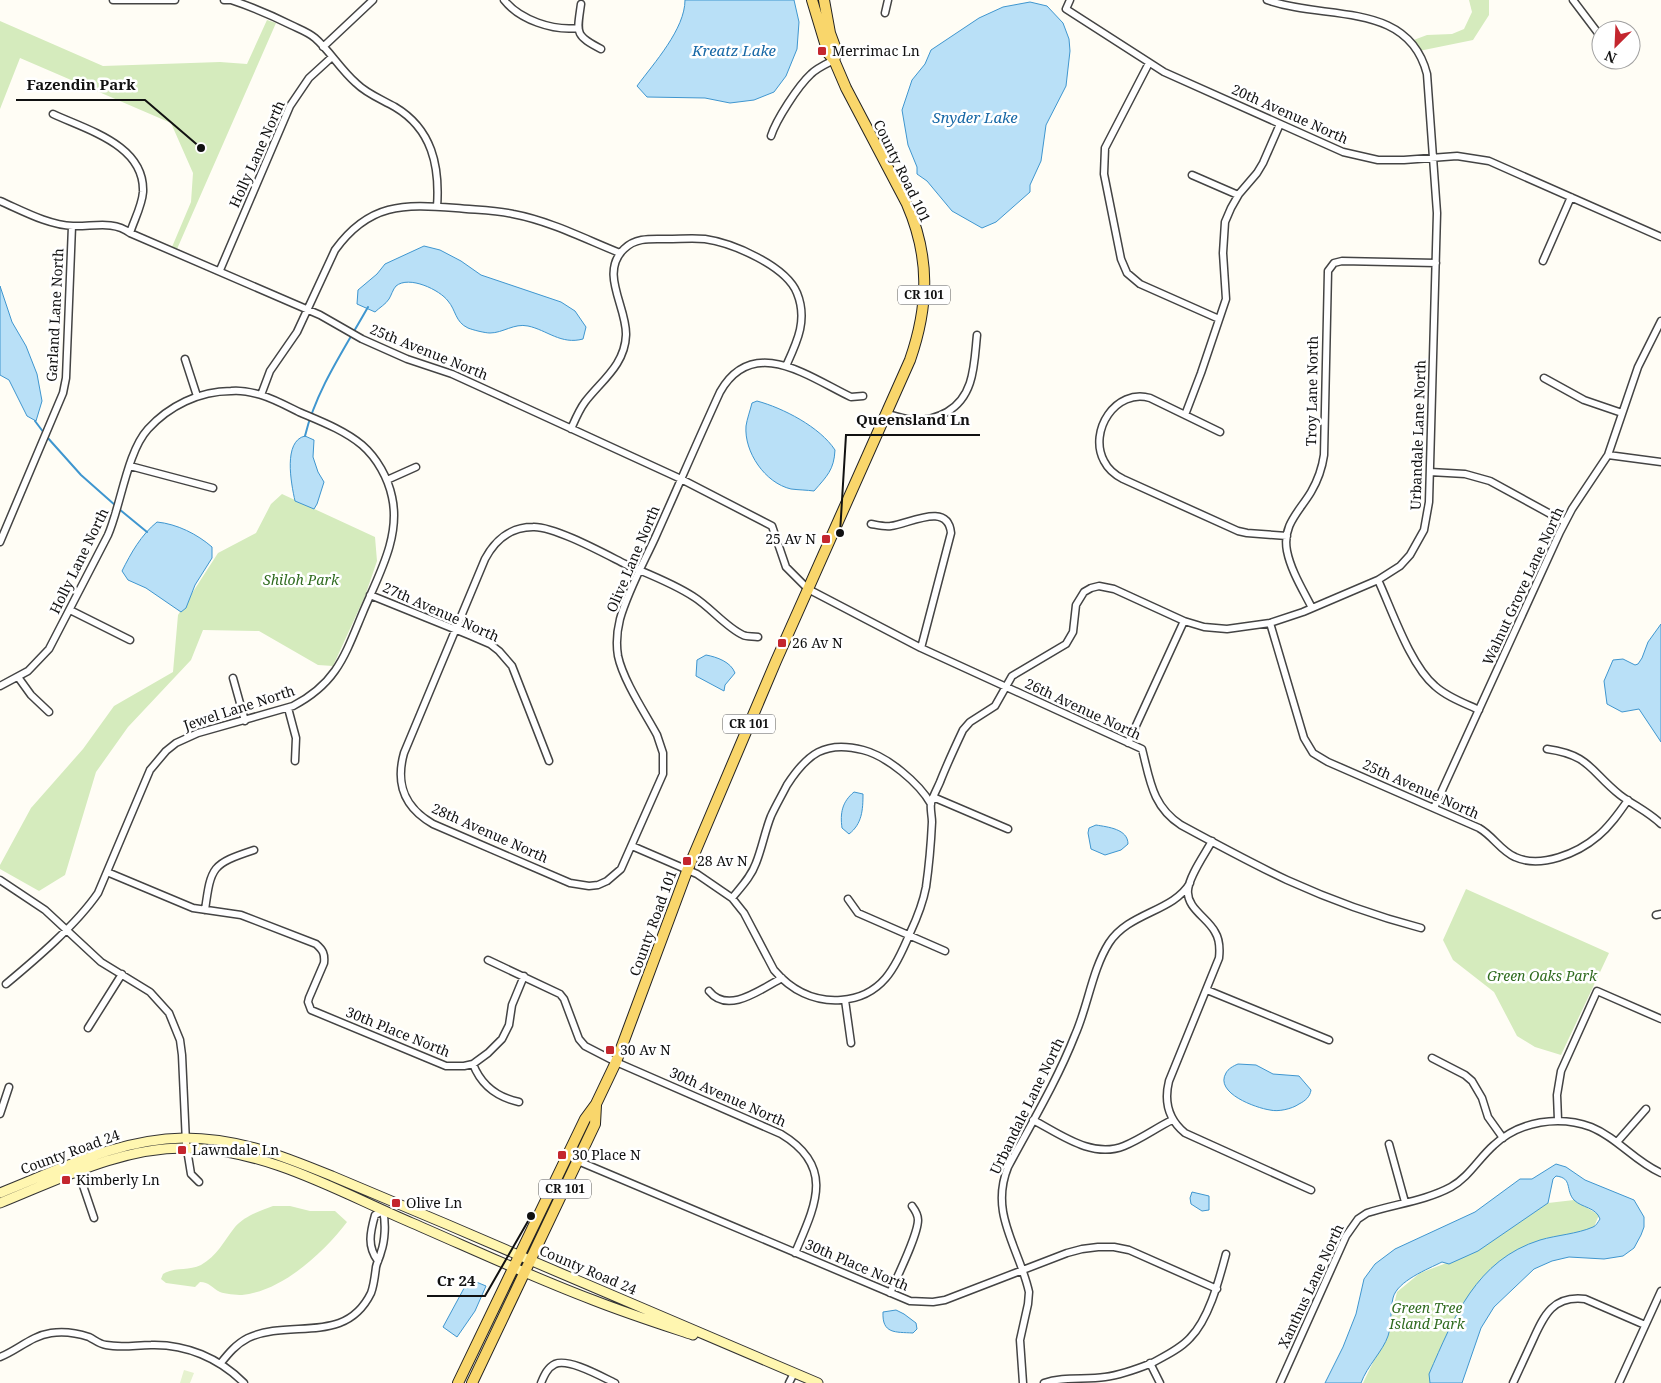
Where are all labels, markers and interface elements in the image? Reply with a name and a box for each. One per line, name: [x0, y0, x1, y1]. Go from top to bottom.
north arrow: [1591, 20, 1641, 70]
water label: Kreatz Lake: [691, 40, 777, 60]
place label: Merrimac Ln: [832, 41, 920, 60]
marker: Merrimac Ln: [816, 45, 828, 57]
text: N: [1602, 46, 1619, 68]
callout: Fazendin Park: [16, 70, 145, 100]
text: Fazendin Park: [26, 74, 136, 94]
street label: 20th Avenue North: [1229, 79, 1352, 148]
street label: Holly Lane North: [224, 97, 289, 210]
water label: Snyder Lake: [932, 107, 1018, 127]
street label: County Road 101: [869, 116, 936, 225]
street label: Garland Lane North: [42, 248, 67, 382]
road number: CR 101: [898, 286, 950, 304]
street label: 25th Avenue North: [367, 319, 491, 384]
street label: Troy Lane North: [1301, 335, 1322, 446]
street label: Urbandale Lane North: [1405, 360, 1430, 510]
callout: Queensland Ln: [846, 405, 980, 435]
text: Queensland Ln: [856, 409, 970, 429]
street label: Olive Lane North: [601, 502, 664, 615]
street label: Walnut Grove Lane North: [1478, 504, 1568, 668]
street label: Holly Lane North: [45, 505, 112, 617]
place label: 25 Av N: [765, 529, 816, 548]
marker: 25 Av N: [820, 533, 832, 545]
park label: Shiloh Park: [263, 570, 340, 589]
street label: 27th Avenue North: [380, 577, 503, 646]
place label: 26 Av N: [792, 633, 843, 652]
marker: 26 Av N: [776, 637, 788, 649]
street label: 26th Avenue North: [1022, 673, 1144, 744]
street label: Jewel Lane North: [180, 681, 297, 735]
road number: CR 101: [723, 714, 775, 734]
street label: 25th Avenue North: [1360, 754, 1483, 823]
street label: 28th Avenue North: [429, 798, 552, 867]
place label: 28 Av N: [697, 851, 748, 870]
marker: 28 Av N: [681, 855, 693, 867]
street label: County Road 101: [624, 867, 681, 979]
park label: Green Oaks Park: [1487, 966, 1598, 985]
street label: 30th Place North: [343, 1002, 453, 1061]
street label: Urbandale Lane North: [985, 1034, 1068, 1177]
place label: 30 Av N: [620, 1040, 671, 1059]
marker: 30 Av N: [604, 1044, 616, 1056]
street label: 30th Avenue North: [667, 1062, 790, 1131]
street label: County Road 24: [18, 1125, 122, 1178]
place label: Lawndale Ln: [192, 1140, 279, 1159]
marker: Lawndale Ln: [176, 1144, 188, 1156]
place label: 30 Place N: [572, 1145, 641, 1164]
marker: 30 Place N: [556, 1149, 568, 1161]
place label: Kimberly Ln: [76, 1170, 160, 1189]
marker: Kimberly Ln: [60, 1174, 72, 1186]
road number: CR 101: [539, 1180, 591, 1198]
place label: Olive Ln: [406, 1193, 462, 1212]
marker: Olive Ln: [390, 1197, 402, 1209]
street label: Xanthus Lane North: [1273, 1221, 1348, 1351]
street label: 30th Place North: [802, 1234, 912, 1295]
street label: County Road 24: [537, 1240, 640, 1299]
callout: Cr 24: [427, 1266, 485, 1296]
text: Cr 24: [437, 1270, 476, 1290]
park label: Green Tree Island Park: [1388, 1298, 1466, 1333]

